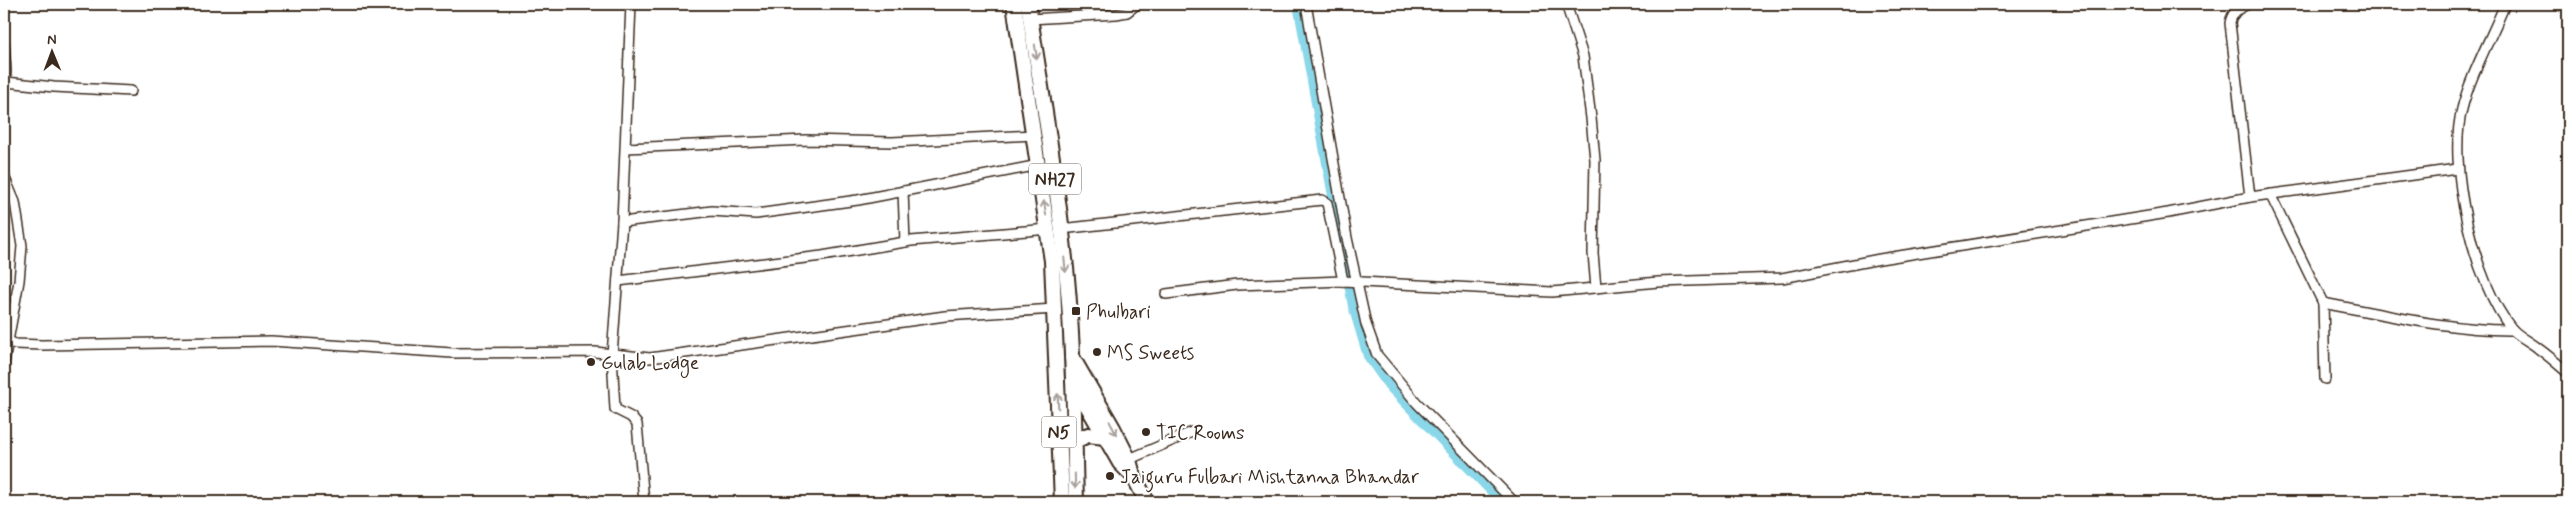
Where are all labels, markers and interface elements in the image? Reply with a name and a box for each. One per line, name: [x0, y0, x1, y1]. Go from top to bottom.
north arrow: [28, 28, 78, 78]
text: N: [47, 31, 57, 49]
one-way arrow: [1031, 44, 1041, 60]
road number: NH27: [1029, 163, 1081, 194]
one-way arrow: [1040, 200, 1050, 216]
one-way arrow: [1060, 257, 1070, 273]
place label: Phulbari: [1086, 300, 1151, 325]
marker: Phulbari: [1070, 305, 1082, 317]
place label: MS Sweets: [1107, 341, 1194, 366]
marker: MS Sweets: [1091, 346, 1103, 358]
place label: Gulab Lodge: [601, 351, 699, 378]
marker: Gulab Lodge: [585, 356, 597, 368]
one-way arrow: [1054, 393, 1063, 409]
road number: N5: [1042, 417, 1076, 448]
one-way arrow: [1109, 420, 1118, 435]
place label: TIC Rooms: [1156, 421, 1245, 446]
marker: TIC Rooms: [1140, 426, 1152, 438]
place label: Jaiguru Fulbari Mishtanna Bhandar: [1120, 465, 1419, 493]
marker: Jaiguru Fulbari Mishtanna Bhandar: [1104, 470, 1116, 482]
one-way arrow: [1071, 473, 1080, 489]

